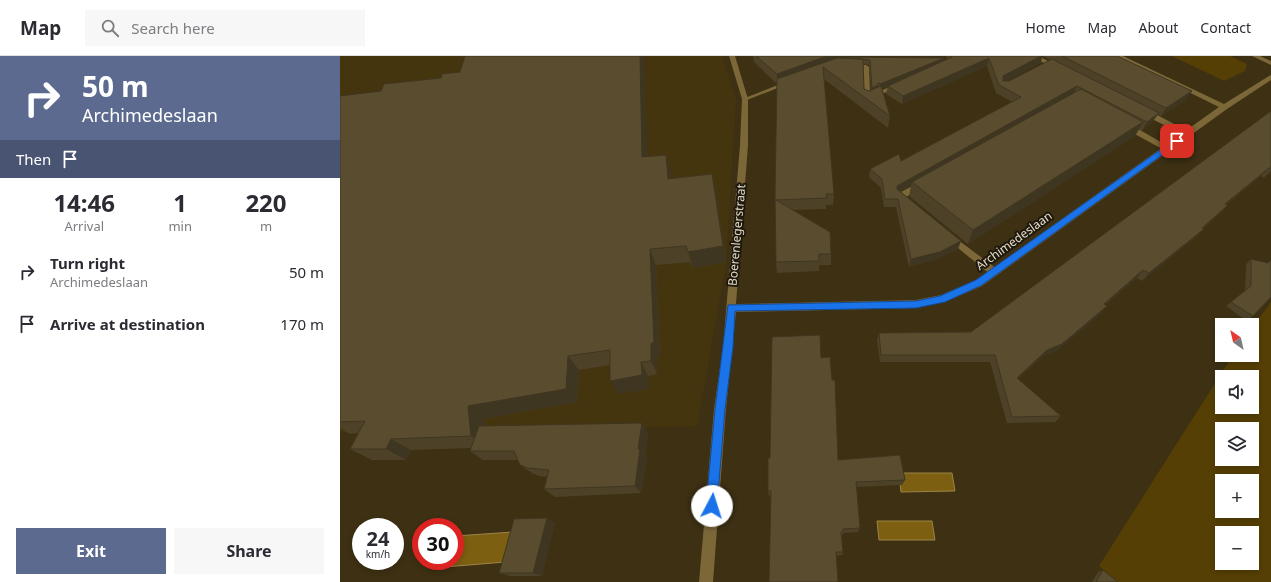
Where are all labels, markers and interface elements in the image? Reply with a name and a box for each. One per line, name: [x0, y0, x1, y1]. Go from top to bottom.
search box: [85, 10, 365, 46]
text: Map: [20, 15, 61, 41]
icon: search: [99, 17, 121, 39]
text: Search here: [131, 18, 215, 38]
text: Home: [1026, 18, 1065, 37]
text: Map: [1087, 18, 1117, 37]
text: About: [1139, 18, 1178, 37]
text: Contact: [1200, 18, 1251, 37]
text: 50 m: [82, 67, 149, 105]
icon: right: [16, 72, 68, 124]
text: Archimedeslaan: [82, 103, 218, 127]
pin: [1160, 124, 1194, 158]
icon: arrive: [1166, 130, 1188, 152]
icon: arrive: [59, 148, 81, 170]
text: Then: [16, 149, 51, 169]
street label: Boerenlegerstraat: [724, 183, 749, 287]
text: 14:46: [53, 186, 115, 219]
text: 1: [173, 186, 187, 219]
text: 220: [245, 186, 287, 219]
street label: Archimedeslaan: [972, 207, 1055, 274]
text: Arrival: [64, 217, 104, 235]
text: min: [168, 217, 192, 235]
text: m: [260, 217, 272, 235]
text: Turn right: [50, 253, 125, 273]
icon: right: [16, 261, 38, 283]
text: 50 m: [289, 262, 324, 282]
text: Archimedeslaan: [50, 273, 148, 291]
icon: arrive: [16, 313, 38, 335]
text: Arrive at destination: [50, 314, 205, 334]
text: 170 m: [280, 314, 324, 334]
north arrow: [1215, 318, 1259, 362]
map controls: [1215, 318, 1259, 570]
button: sound: [1215, 370, 1259, 414]
button: layers: [1215, 422, 1259, 466]
button: +: [1215, 474, 1259, 518]
position arrow: [691, 485, 733, 527]
speed limit sign: 30: [412, 518, 464, 570]
text: 24: [367, 525, 389, 552]
button: −: [1215, 526, 1259, 570]
button: Exit: [16, 528, 166, 574]
button: Share: [174, 528, 324, 574]
text: km/h: [366, 547, 390, 561]

